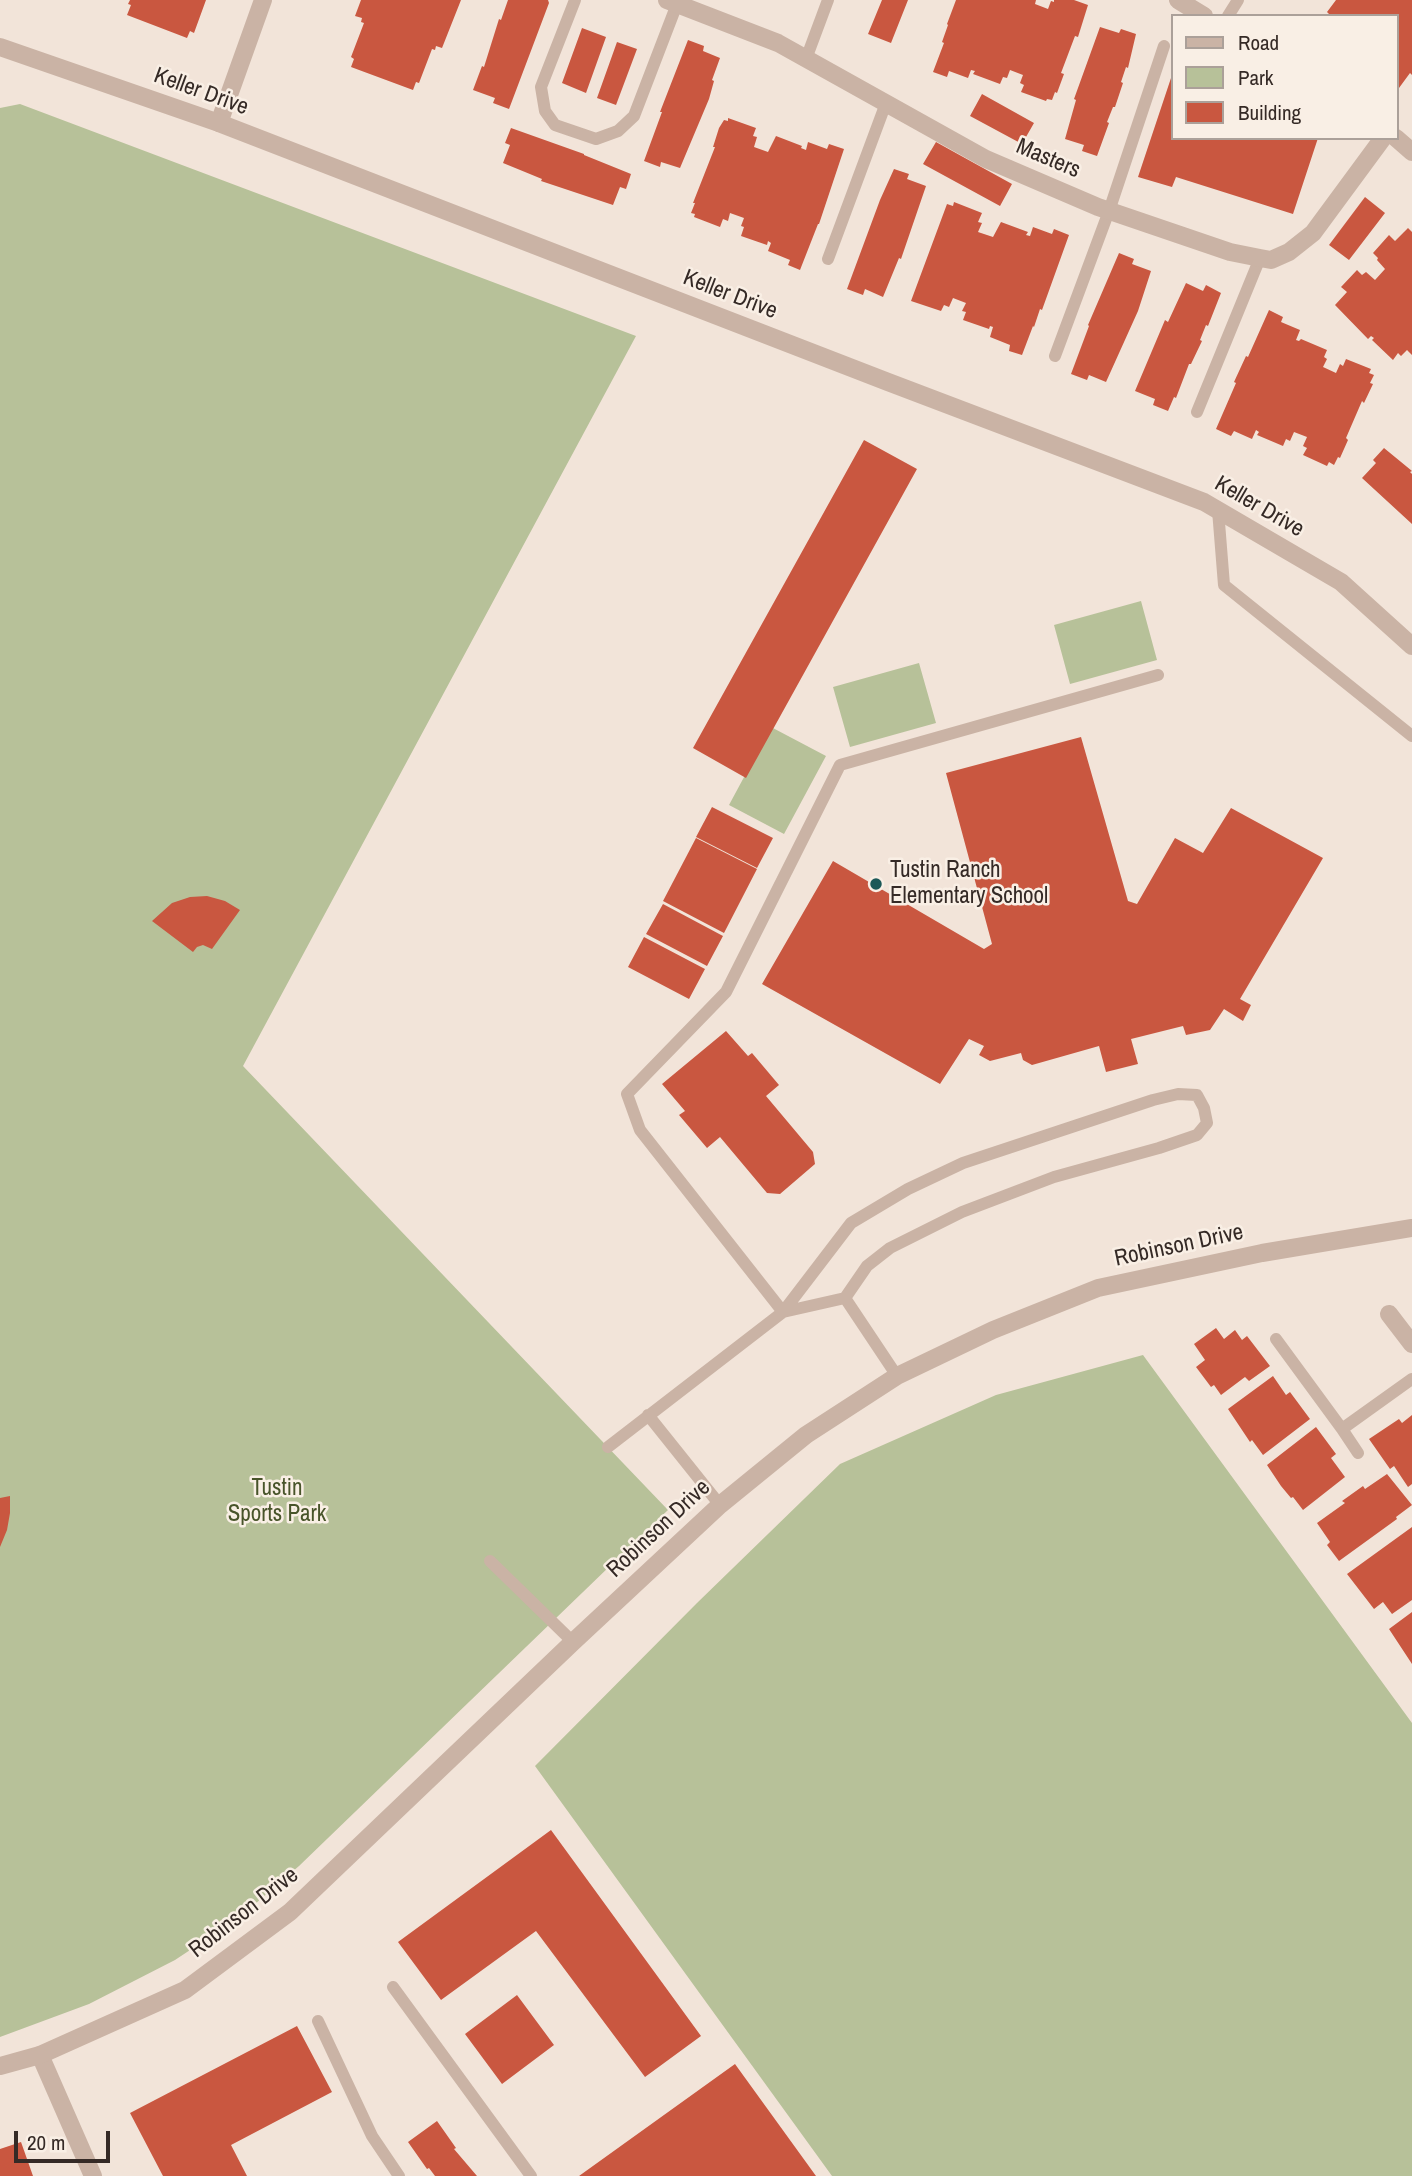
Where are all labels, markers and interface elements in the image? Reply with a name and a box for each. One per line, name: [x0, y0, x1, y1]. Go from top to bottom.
legend: [1170, 14, 1398, 140]
text: Road: [1238, 28, 1279, 57]
street label: Keller Drive: [150, 62, 252, 122]
text: Park: [1238, 63, 1273, 92]
text: Building: [1238, 98, 1301, 127]
street label: Masters: [1012, 133, 1084, 185]
street label: Keller Drive: [679, 264, 781, 326]
street label: Keller Drive: [1209, 470, 1309, 544]
place label: Tustin Ranch Elementary School: [890, 857, 1048, 911]
marker: Tustin Ranch Elementary School: [868, 876, 884, 892]
street label: Robinson Drive: [1112, 1219, 1246, 1273]
street label: Robinson Drive: [602, 1474, 716, 1584]
park label: Tustin Sports Park: [228, 1475, 326, 1529]
street label: Robinson Drive: [184, 1862, 304, 1964]
scale bar: [18, 2116, 114, 2160]
text: 20 m: [27, 2128, 65, 2157]

